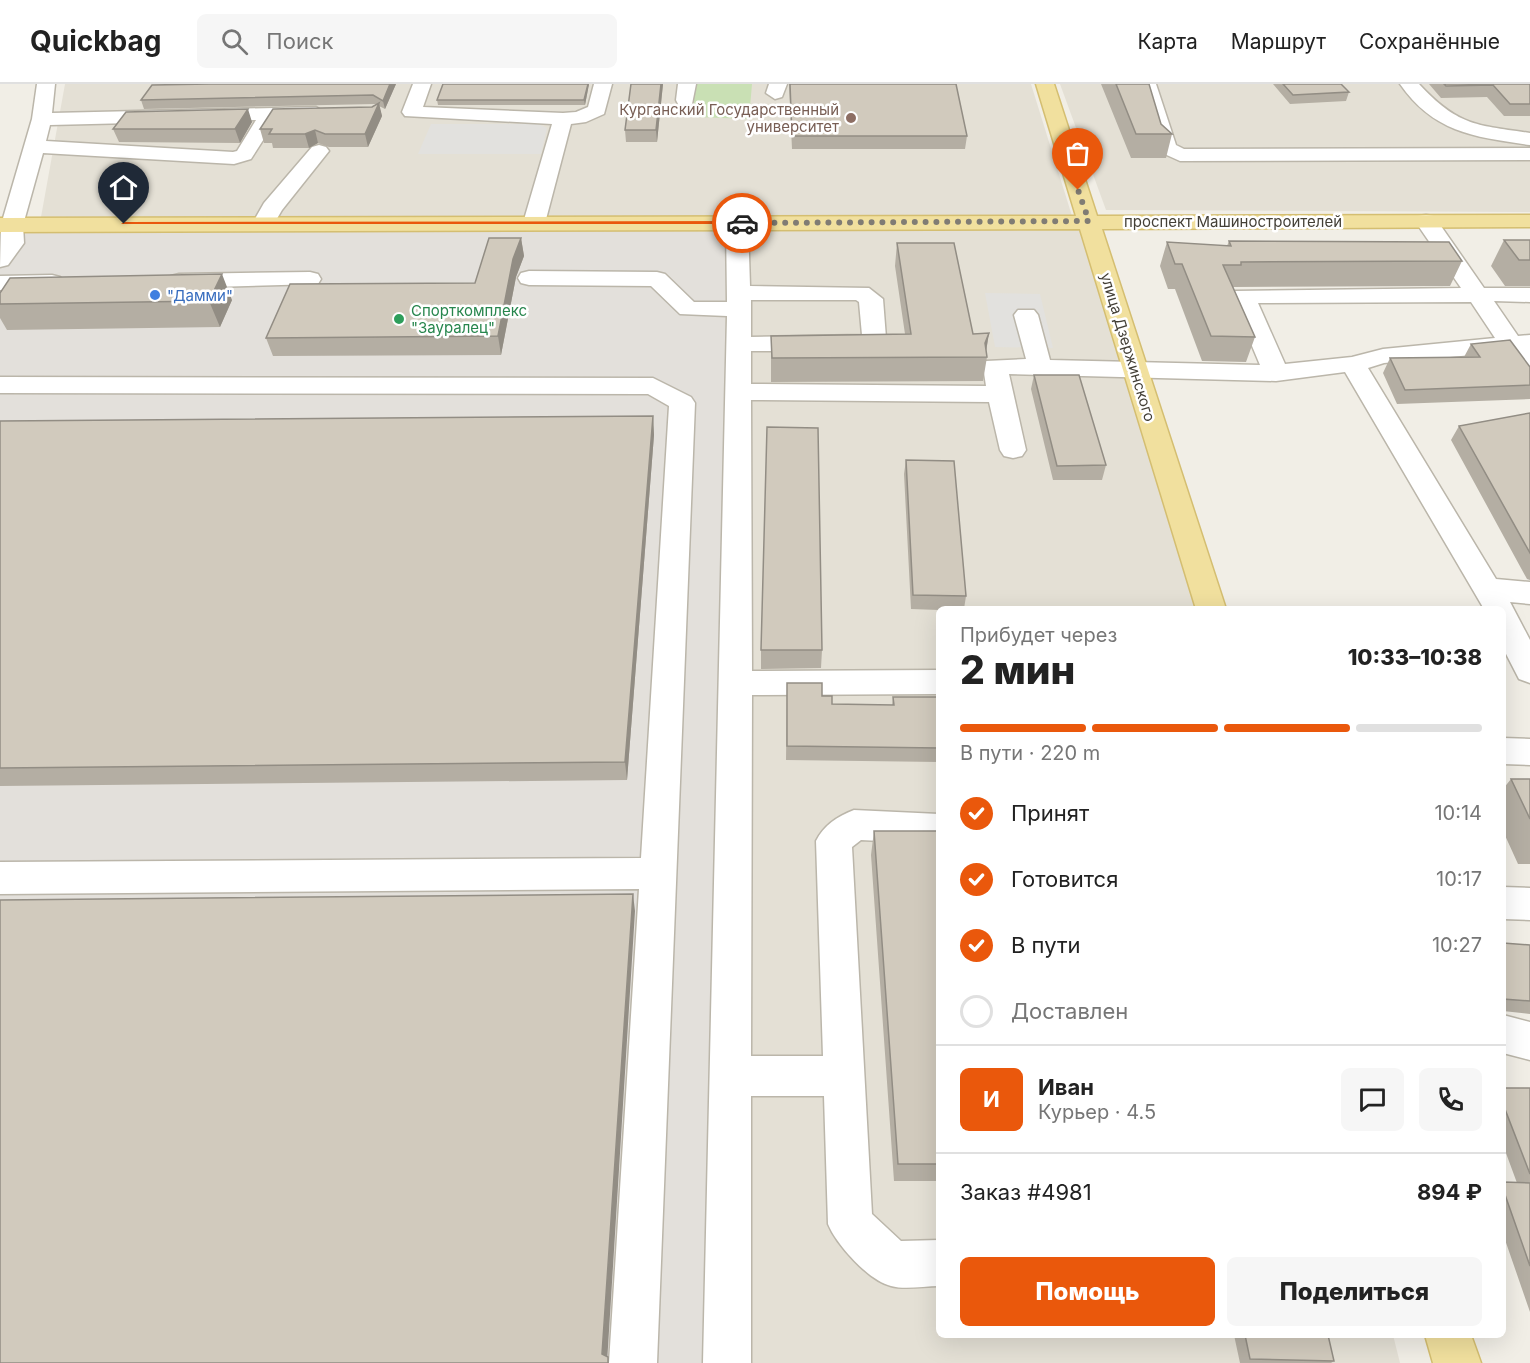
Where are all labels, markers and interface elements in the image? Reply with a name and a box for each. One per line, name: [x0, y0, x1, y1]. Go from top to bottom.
search box: [197, 14, 617, 68]
text: Quickbag: [30, 24, 161, 58]
icon: search: [218, 25, 251, 58]
text: Поиск: [266, 28, 333, 54]
text: Карта: [1137, 29, 1198, 54]
text: Маршрут: [1231, 29, 1326, 54]
text: Сохранённые: [1359, 29, 1500, 54]
place label: Курганский Государственный университет: [619, 100, 839, 136]
marker: Курганский Государственный университет: [844, 111, 858, 125]
pin: [1052, 128, 1103, 190]
icon: bag: [1061, 137, 1094, 170]
pin: [98, 162, 149, 224]
icon: home: [107, 171, 140, 204]
courier: [712, 193, 772, 253]
icon: car: [726, 207, 759, 240]
street label: проспект Машиностроителей: [1124, 212, 1342, 231]
street label: улица Дзержинского: [1096, 270, 1160, 424]
place label: "Дамми": [167, 286, 233, 305]
marker: "Дамми": [148, 288, 162, 302]
place label: Спорткомплекс "Зауралец": [411, 301, 527, 337]
marker: Спорткомплекс "Зауралец": [392, 312, 406, 326]
text: Прибудет через: [960, 623, 1117, 647]
text: 10:33–10:38: [1348, 644, 1482, 670]
text: 2 мин: [960, 646, 1075, 693]
text: В пути · 220 m: [960, 741, 1100, 765]
icon: check: [960, 797, 993, 830]
text: Принят: [1011, 800, 1089, 826]
text: 10:14: [1434, 801, 1482, 825]
icon: check: [960, 863, 993, 896]
text: Готовится: [1011, 866, 1118, 892]
text: 10:17: [1436, 867, 1482, 891]
icon: check: [960, 929, 993, 962]
text: В пути: [1011, 932, 1080, 958]
text: 10:27: [1432, 933, 1482, 957]
text: Доставлен: [1011, 998, 1128, 1024]
button: chat: [1341, 1068, 1404, 1131]
button: phone: [1419, 1068, 1482, 1131]
text: Иван: [1038, 1074, 1094, 1100]
text: И: [983, 1086, 1000, 1112]
text: Курьер · 4.5: [1038, 1100, 1156, 1124]
text: Заказ #4981: [960, 1179, 1092, 1205]
text: 894 ₽: [1417, 1179, 1482, 1205]
button: Помощь: [960, 1257, 1215, 1326]
button: Поделиться: [1227, 1257, 1482, 1326]

